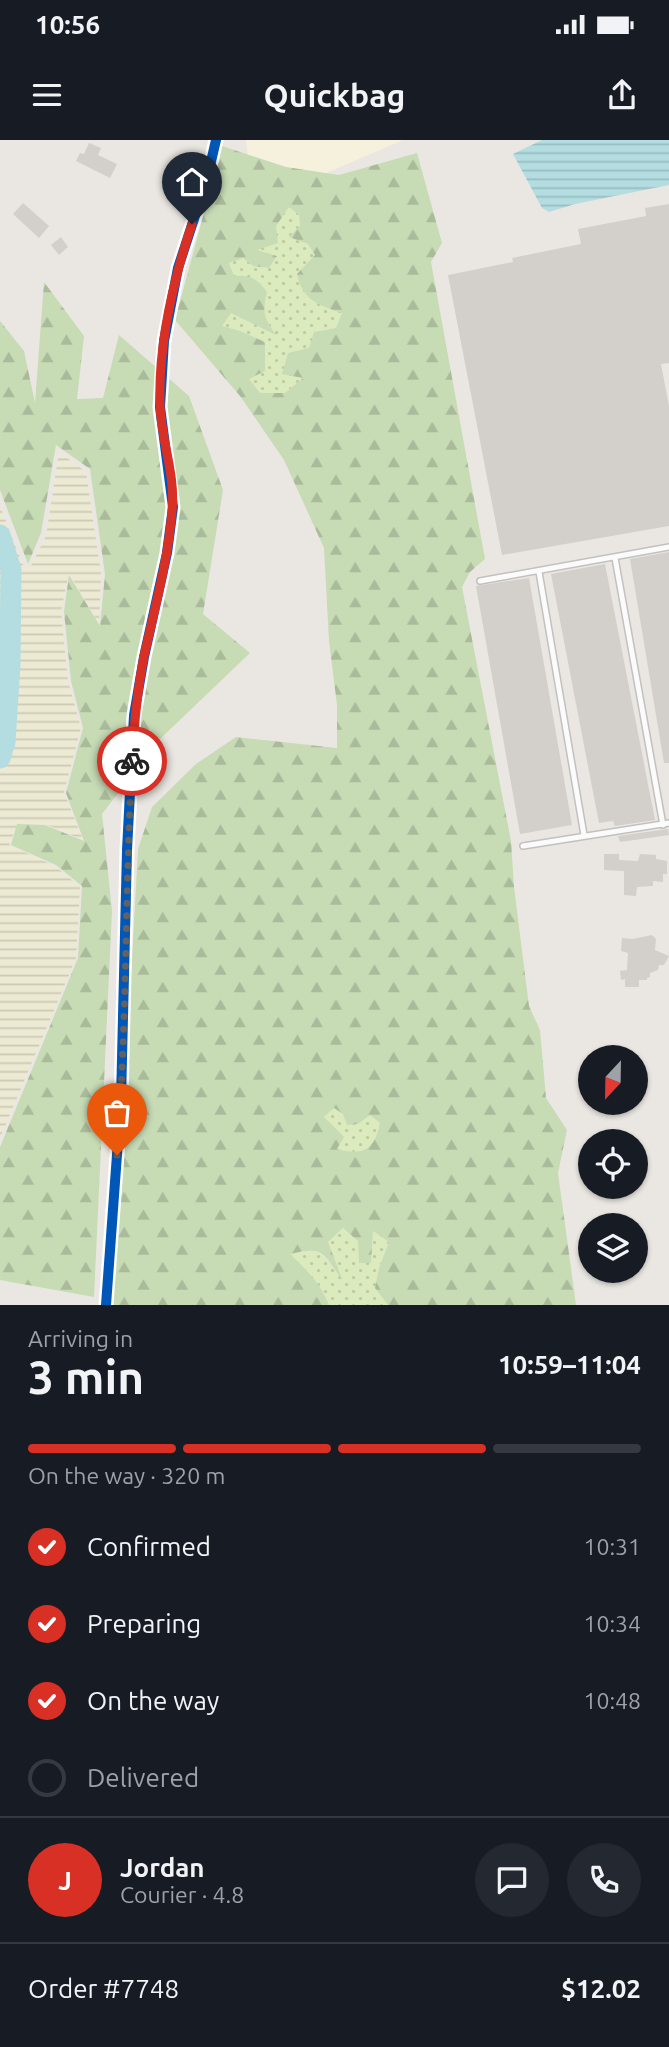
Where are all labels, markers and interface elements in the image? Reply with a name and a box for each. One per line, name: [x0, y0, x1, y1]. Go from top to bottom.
text: 10:56: [35, 10, 100, 39]
icon: menu: [28, 76, 66, 114]
icon: share: [603, 76, 641, 114]
text: Quickbag: [264, 77, 405, 113]
pin: [162, 152, 222, 224]
icon: home: [173, 163, 211, 201]
courier: [97, 726, 167, 796]
icon: bike: [113, 742, 151, 780]
north arrow: [578, 1045, 648, 1115]
map controls: [578, 1045, 648, 1283]
pin: [87, 1083, 147, 1155]
icon: bag: [98, 1094, 136, 1132]
button: locate: [578, 1129, 648, 1199]
button: layers: [578, 1213, 648, 1283]
text: Arriving in: [28, 1326, 133, 1351]
text: 10:59–11:04: [498, 1350, 641, 1379]
text: 3 min: [28, 1351, 144, 1403]
text: On the way · 320 m: [28, 1463, 225, 1488]
icon: check: [28, 1528, 66, 1566]
text: Confirmed: [87, 1532, 211, 1561]
text: 10:31: [583, 1534, 641, 1559]
icon: check: [28, 1605, 66, 1643]
text: Preparing: [87, 1609, 201, 1638]
text: 10:34: [583, 1611, 641, 1636]
icon: check: [28, 1682, 66, 1720]
text: On the way: [87, 1686, 219, 1715]
text: 10:48: [583, 1688, 641, 1713]
text: Delivered: [87, 1763, 199, 1792]
button: chat: [475, 1843, 549, 1917]
button: phone: [567, 1843, 641, 1917]
text: Jordan: [120, 1853, 205, 1882]
text: J: [58, 1866, 72, 1895]
text: Courier · 4.8: [120, 1882, 244, 1907]
text: Order #7748: [28, 1974, 179, 2003]
text: $12.02: [561, 1974, 641, 2003]

